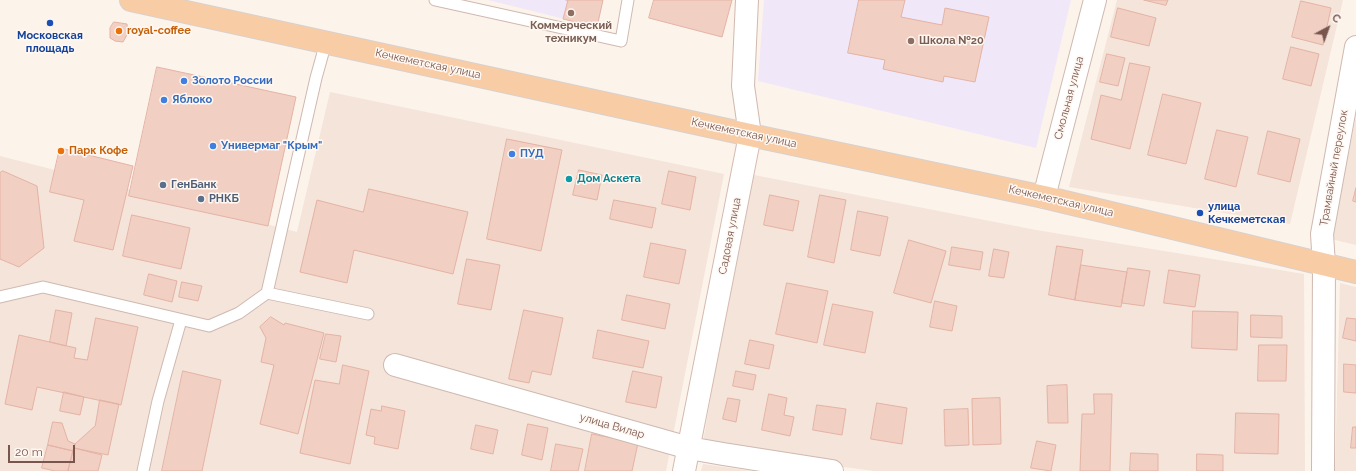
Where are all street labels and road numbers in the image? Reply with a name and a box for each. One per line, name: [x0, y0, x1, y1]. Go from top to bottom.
street label: Кечкеметская улица: [374, 46, 482, 82]
street label: Смольная улица: [1052, 55, 1086, 141]
street label: Трамвайный переулок: [1317, 109, 1351, 227]
street label: Кечкеметская улица: [690, 115, 798, 151]
street label: Кечкеметская улица: [1007, 182, 1115, 220]
street label: Садовая улица: [716, 196, 744, 276]
street label: улица Вилар: [578, 410, 646, 442]

